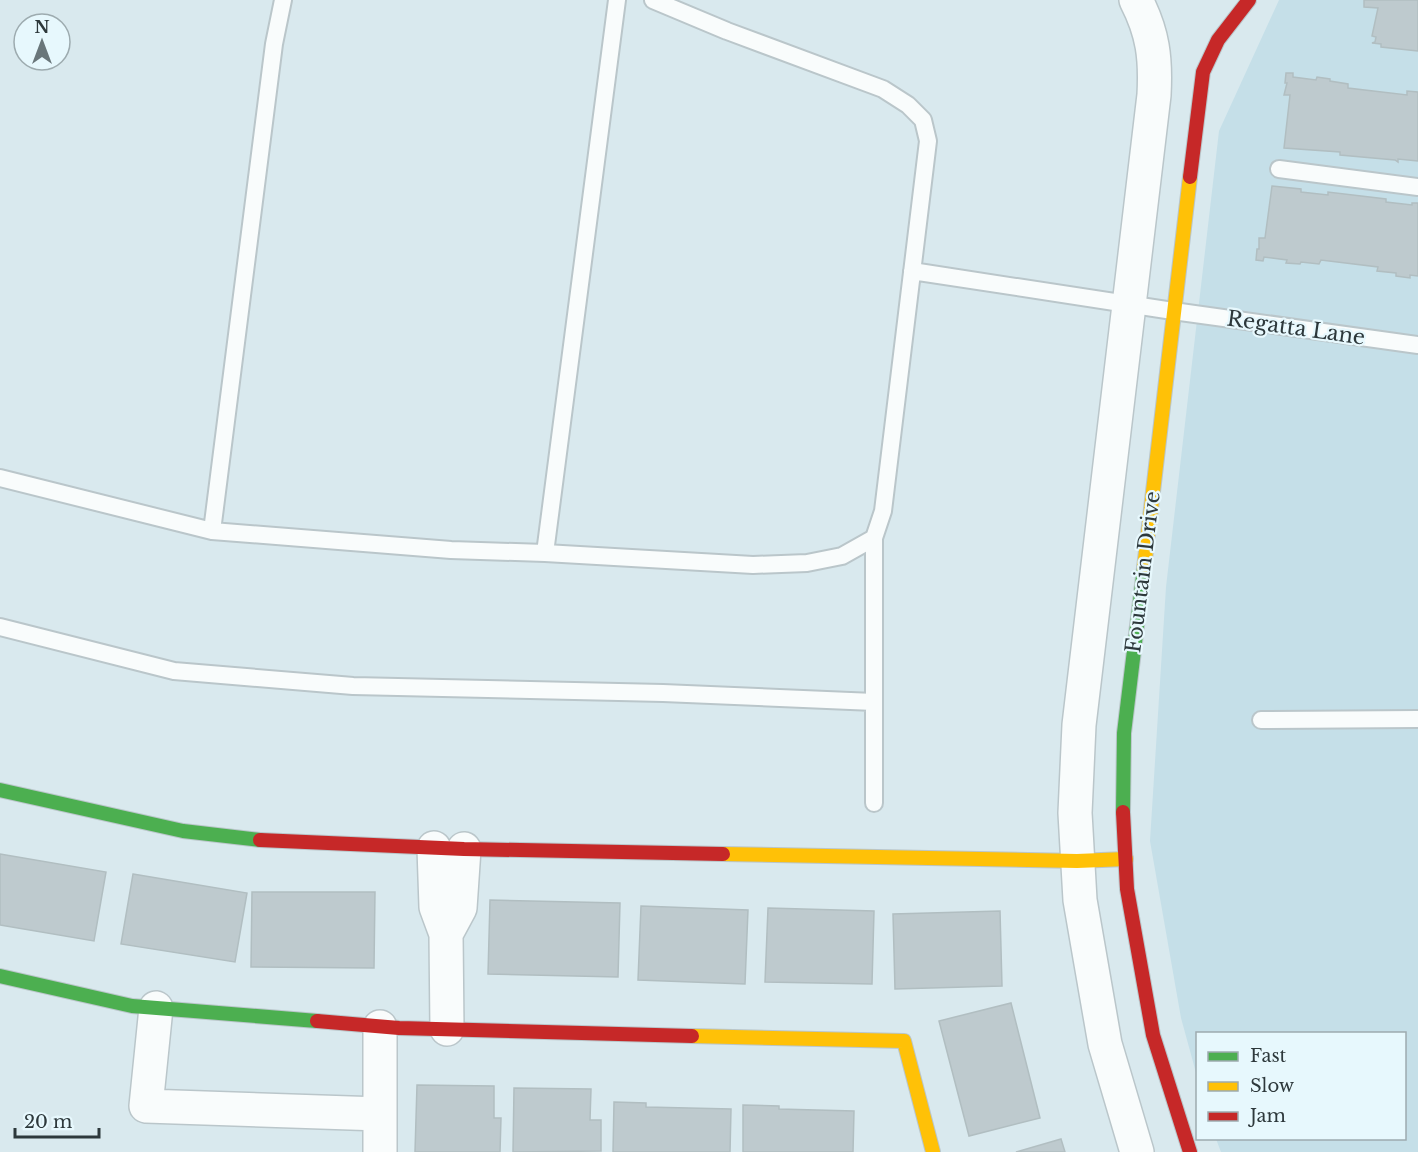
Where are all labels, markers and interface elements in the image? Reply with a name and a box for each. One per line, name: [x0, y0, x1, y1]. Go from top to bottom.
north arrow: [12, 12, 72, 72]
text: N: [34, 17, 50, 37]
street label: Regatta Lane: [1225, 305, 1367, 351]
street label: Fountain Drive: [1120, 490, 1166, 654]
legend: [1196, 1032, 1406, 1140]
text: Fast: [1250, 1045, 1287, 1067]
text: Slow: [1250, 1075, 1295, 1097]
scale bar: [15, 1101, 99, 1139]
text: Jam: [1248, 1105, 1286, 1127]
text: 20 m: [24, 1111, 72, 1133]

